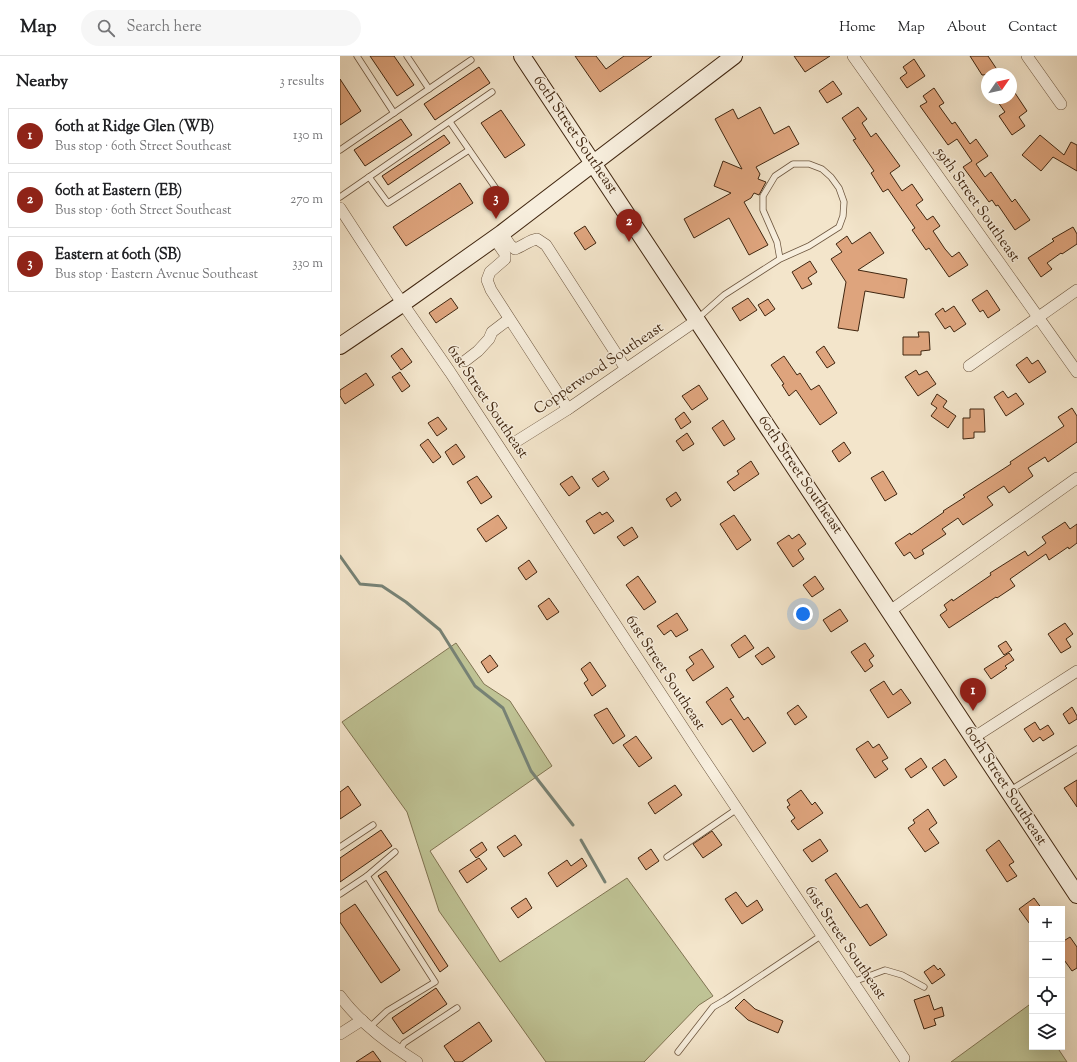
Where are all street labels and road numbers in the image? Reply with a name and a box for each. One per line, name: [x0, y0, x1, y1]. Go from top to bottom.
street label: 60th Street Southeast: [527, 72, 623, 198]
street label: 59th Street Southeast: [929, 142, 1025, 267]
street label: Copperwood Southeast: [530, 318, 668, 420]
street label: 61st Street Southeast: [441, 341, 533, 463]
street label: 60th Street Southeast: [752, 412, 848, 538]
street label: 61st Street Southeast: [620, 611, 710, 735]
street label: 60th Street Southeast: [958, 722, 1052, 850]
street label: 61st Street Southeast: [799, 882, 891, 1004]

